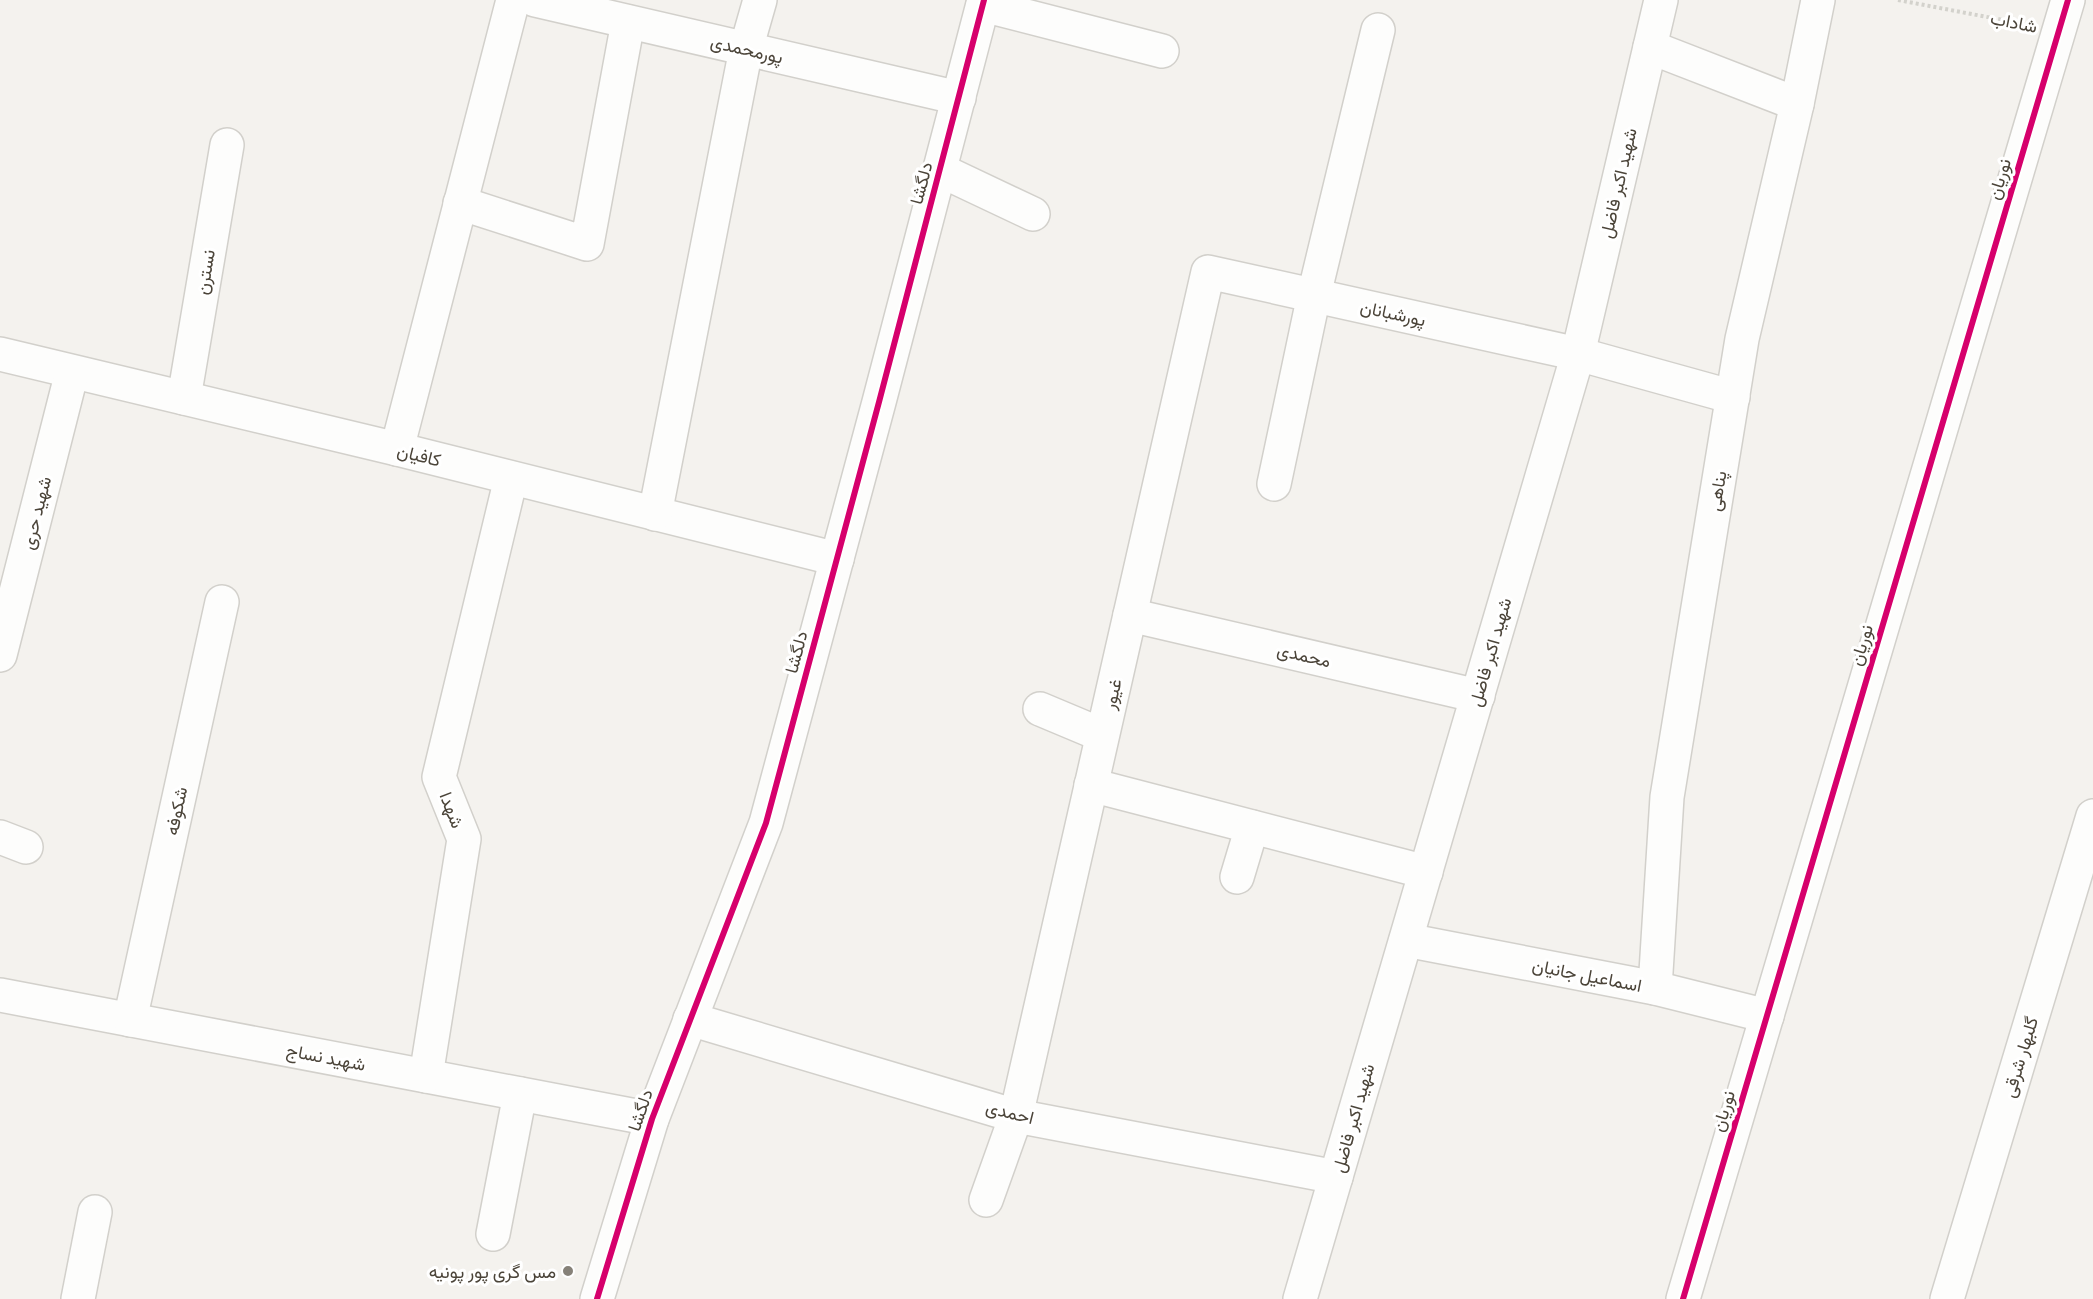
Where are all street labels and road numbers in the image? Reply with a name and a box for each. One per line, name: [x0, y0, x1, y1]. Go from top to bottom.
street label: شاداب: [1989, 6, 2039, 38]
street label: پورمحمدی: [708, 29, 786, 69]
street label: شهید اکبر فاضل: [1594, 126, 1642, 240]
street label: نوریان: [1982, 156, 2016, 202]
street label: دلگشا: [904, 159, 938, 207]
street label: نسترن: [190, 248, 220, 296]
street label: پورشبانان: [1358, 295, 1428, 332]
street label: کافیان: [395, 438, 443, 472]
street label: پناهی: [1702, 469, 1733, 513]
street label: شهید حری: [16, 474, 56, 552]
street label: شهید اکبر فاضل: [1463, 595, 1517, 709]
street label: نوریان: [1844, 622, 1878, 668]
street label: دلگشا: [779, 628, 813, 676]
street label: محمدی: [1275, 638, 1333, 672]
street label: غیور: [1097, 676, 1127, 713]
street label: شکوفه: [160, 785, 192, 837]
street label: شهدا: [435, 789, 469, 831]
street label: اسماعیل جانیان: [1530, 953, 1644, 997]
street label: گلبهار شرقی: [1997, 1014, 2043, 1100]
street label: شهید نساج: [284, 1038, 368, 1077]
street label: شهید اکبر فاضل: [1326, 1061, 1380, 1175]
street label: دلگشا: [622, 1086, 658, 1134]
street label: نوریان: [1706, 1088, 1740, 1134]
street label: احمدی: [984, 1095, 1036, 1129]

